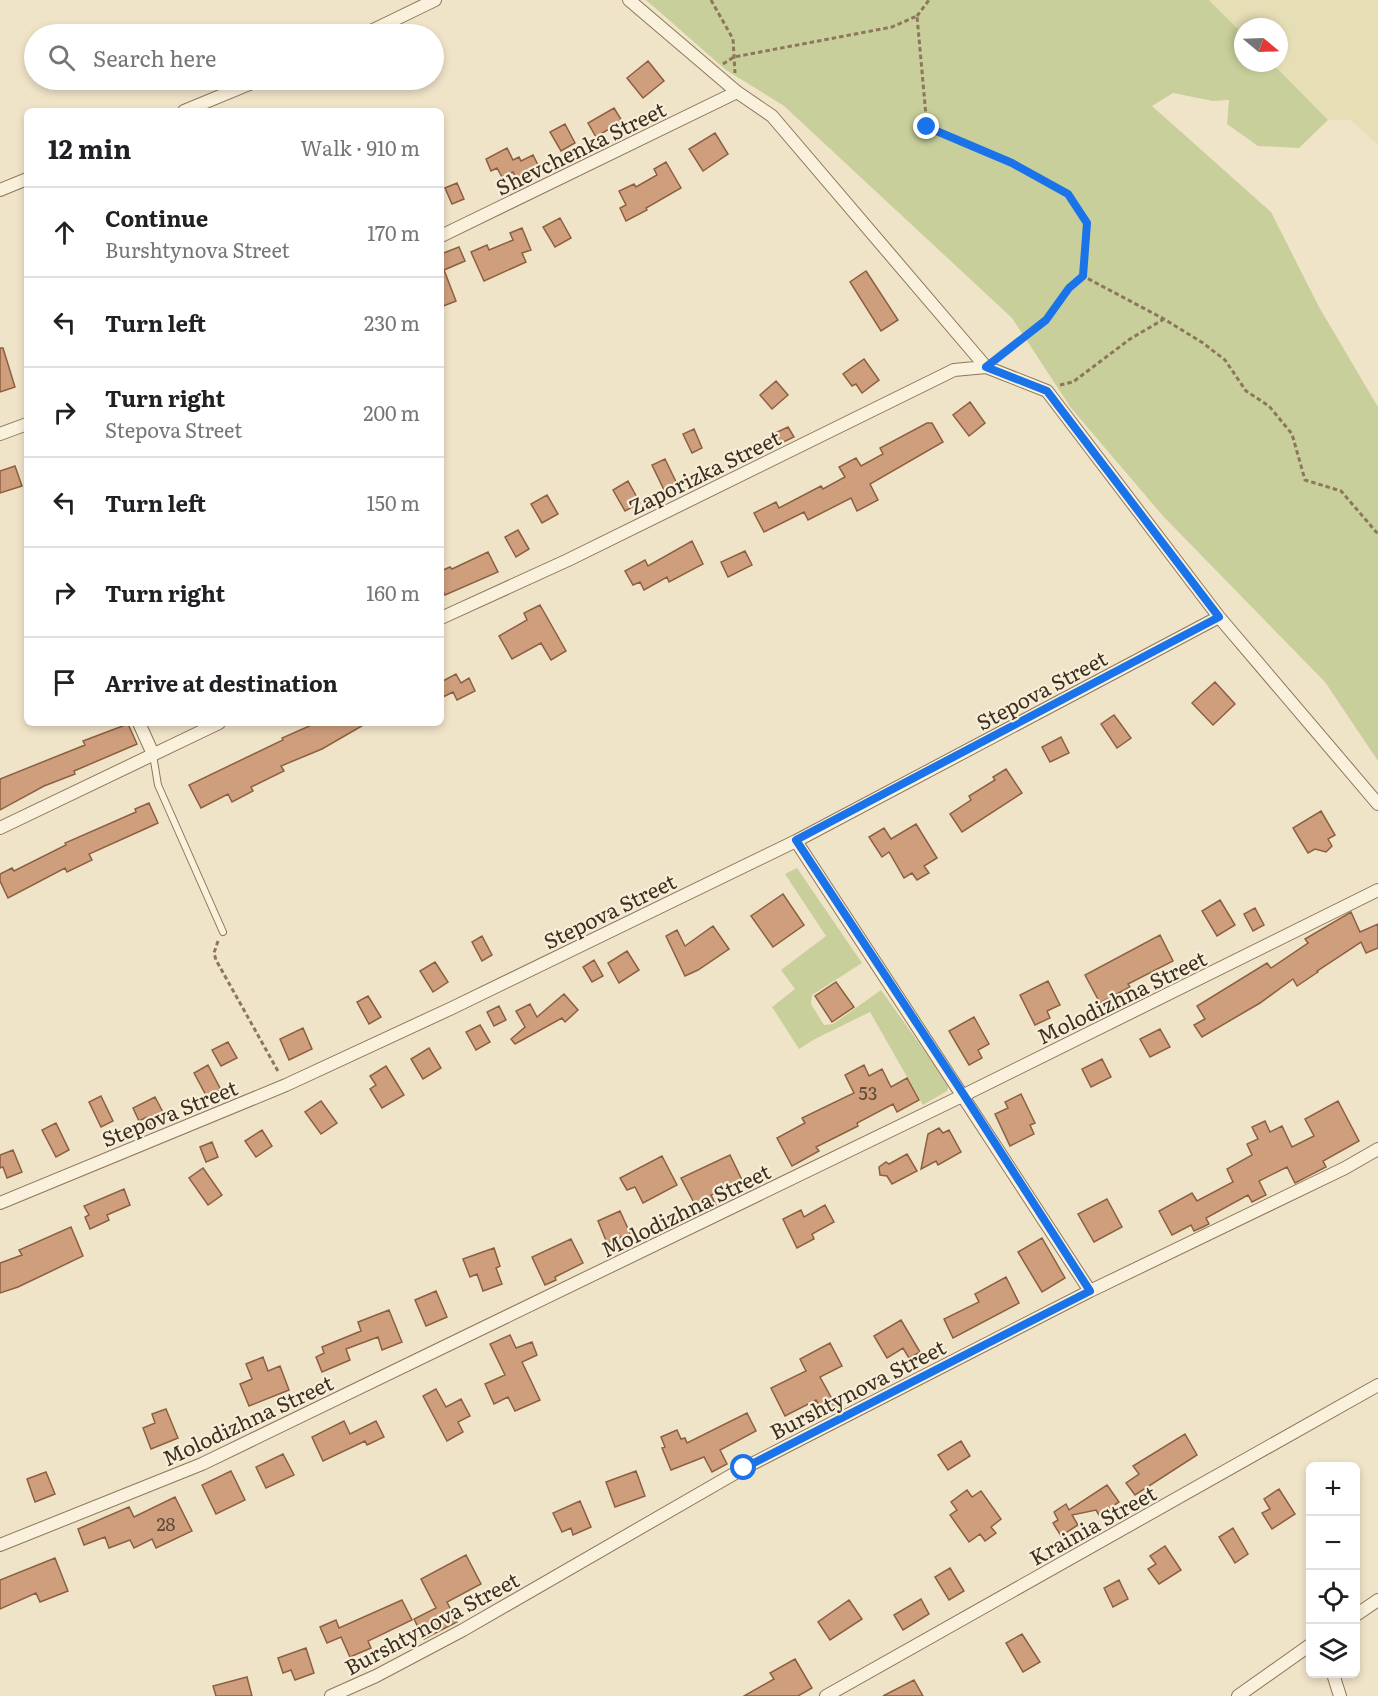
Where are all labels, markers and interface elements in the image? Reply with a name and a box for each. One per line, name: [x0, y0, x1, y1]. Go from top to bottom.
north arrow: [1234, 18, 1288, 72]
search box: [24, 24, 444, 90]
icon: search: [45, 41, 78, 74]
text: Search here: [93, 41, 216, 74]
street label: Shevchenka Street: [490, 92, 671, 202]
route end: [913, 113, 939, 139]
text: 12 min: [48, 128, 131, 167]
text: Walk · 910 m: [301, 132, 420, 162]
text: Continue: [105, 201, 208, 234]
icon: ahead: [48, 216, 81, 249]
text: 170 m: [367, 217, 420, 247]
text: Burshtynova Street: [105, 234, 290, 264]
icon: left: [48, 306, 81, 339]
text: Turn left: [105, 306, 206, 339]
text: 230 m: [364, 307, 420, 337]
text: Turn right: [105, 381, 225, 414]
icon: right: [48, 396, 81, 429]
text: 200 m: [363, 397, 420, 427]
text: Stepova Street: [105, 414, 242, 444]
street label: Zaporizka Street: [623, 421, 786, 521]
icon: left: [48, 486, 81, 519]
text: Turn left: [105, 486, 206, 519]
text: 150 m: [367, 487, 420, 517]
icon: right: [48, 576, 81, 609]
text: Turn right: [105, 576, 225, 609]
text: 160 m: [366, 577, 420, 607]
street label: Stepova Street: [970, 641, 1112, 737]
icon: arrive: [48, 666, 81, 699]
text: Arrive at destination: [105, 666, 338, 699]
street label: Stepova Street: [537, 864, 681, 956]
street label: Molodizhna Street: [1031, 941, 1211, 1050]
street label: Stepova Street: [96, 1070, 242, 1153]
house number: 53: [859, 1079, 877, 1106]
street label: Molodizhna Street: [595, 1154, 775, 1263]
street label: Burshtynova Street: [764, 1330, 951, 1446]
street label: Molodizhna Street: [157, 1366, 338, 1472]
route start: [730, 1454, 756, 1480]
map controls: [1306, 1462, 1360, 1678]
button: +: [1306, 1462, 1360, 1516]
street label: Krainia Street: [1023, 1476, 1161, 1572]
house number: 28: [156, 1510, 176, 1537]
button: −: [1306, 1516, 1360, 1570]
street label: Burshtynova Street: [338, 1563, 524, 1681]
button: locate: [1306, 1570, 1360, 1624]
button: layers: [1306, 1624, 1360, 1678]

